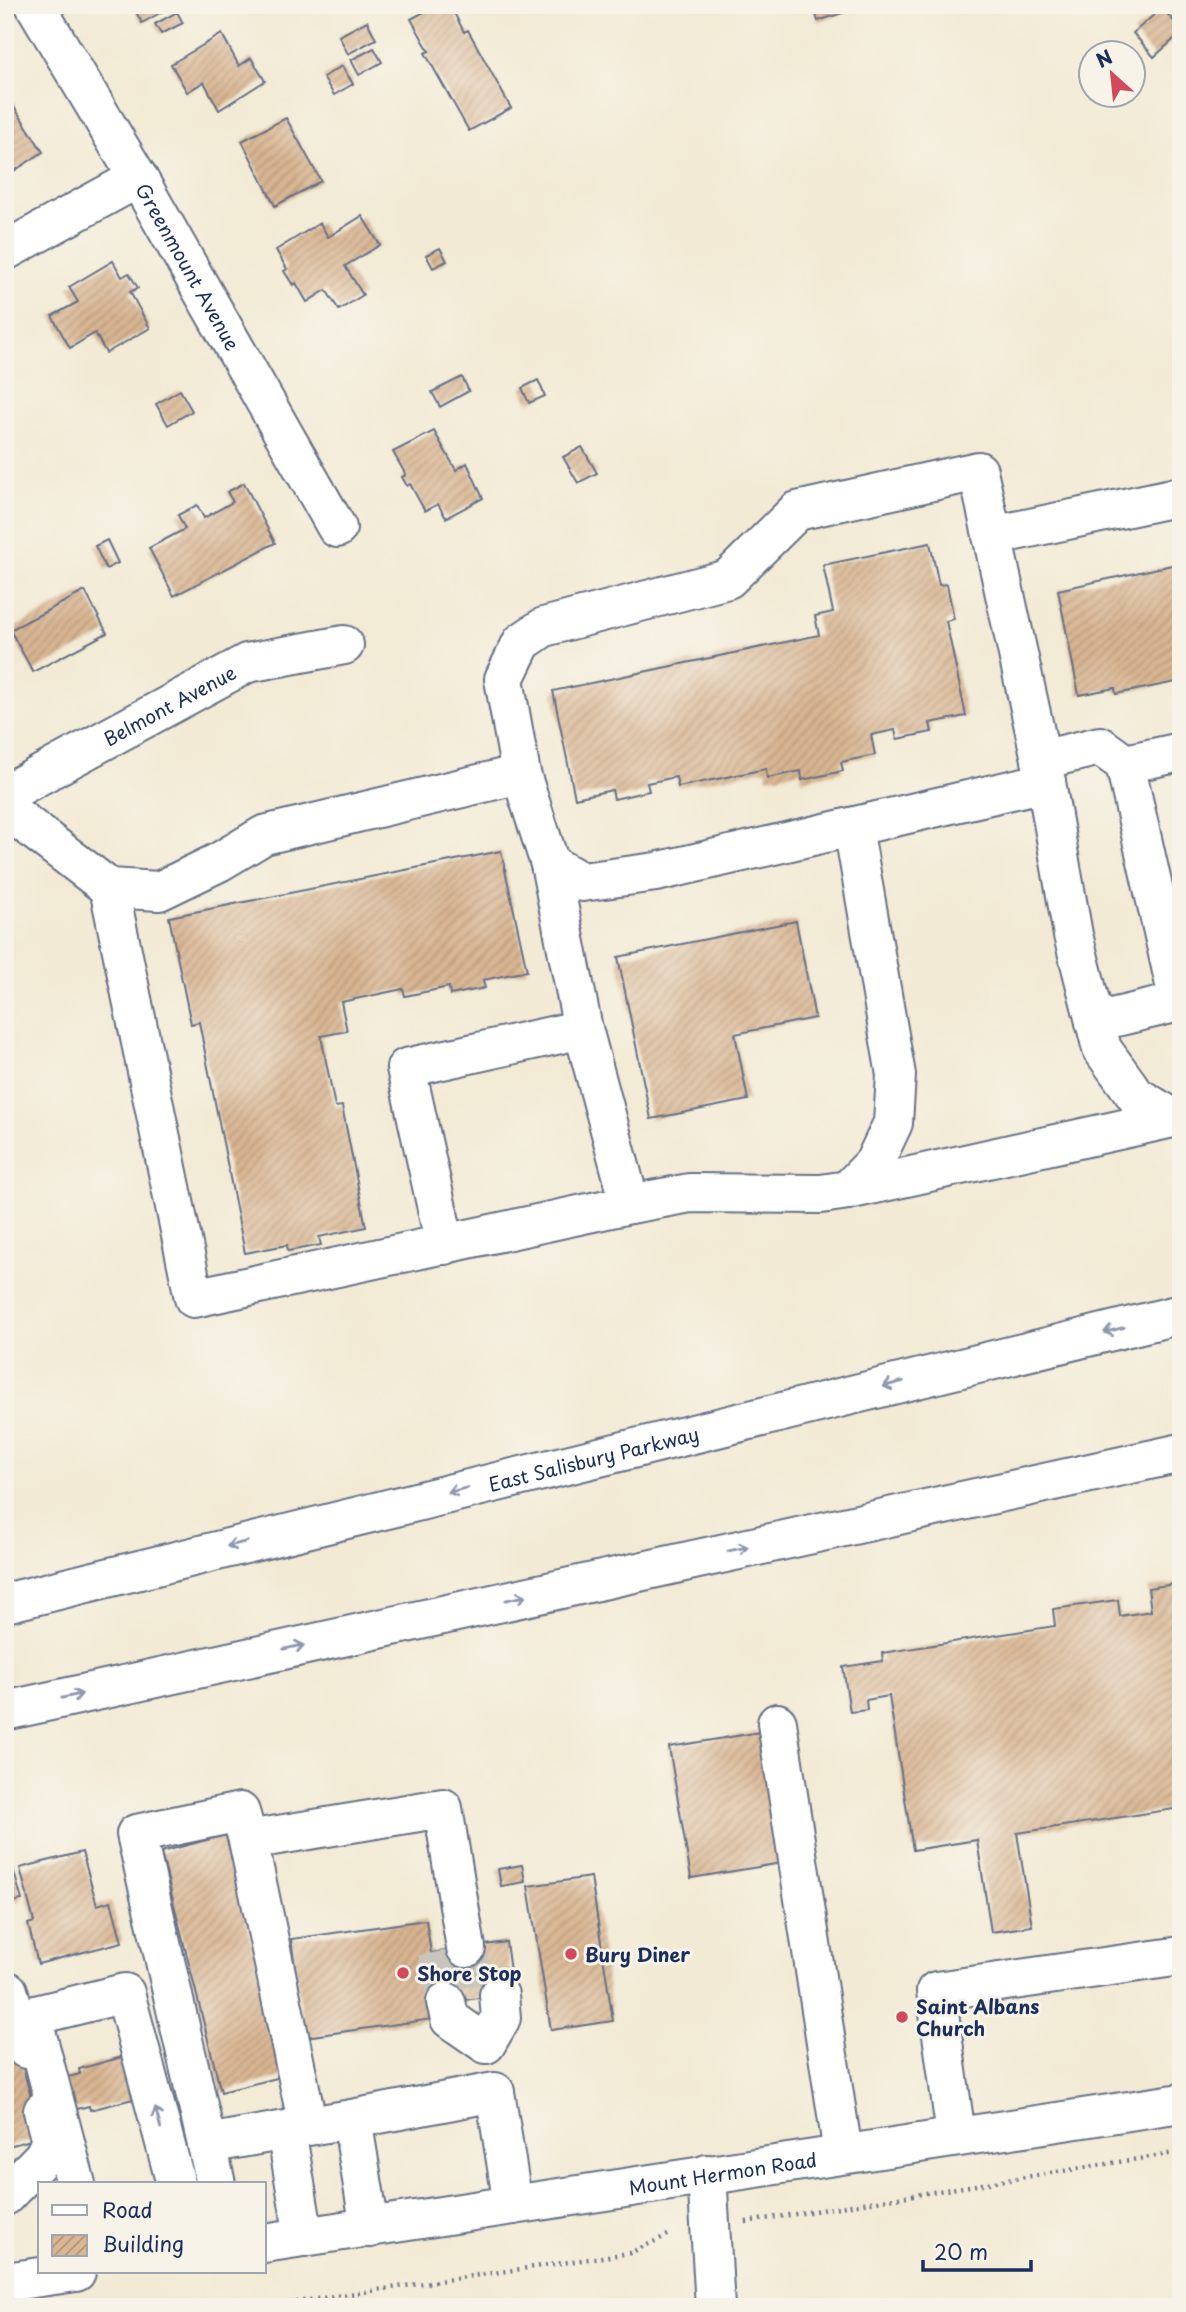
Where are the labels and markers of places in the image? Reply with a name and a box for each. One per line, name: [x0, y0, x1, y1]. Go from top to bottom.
place label: Bury Diner: [585, 1940, 690, 1968]
marker: Bury Diner: [563, 1946, 579, 1962]
place label: Shore Stop: [417, 1959, 522, 1987]
marker: Shore Stop: [395, 1965, 411, 1981]
place label: Saint Albans Church: [916, 1992, 1039, 2042]
marker: Saint Albans Church: [894, 2009, 910, 2025]

